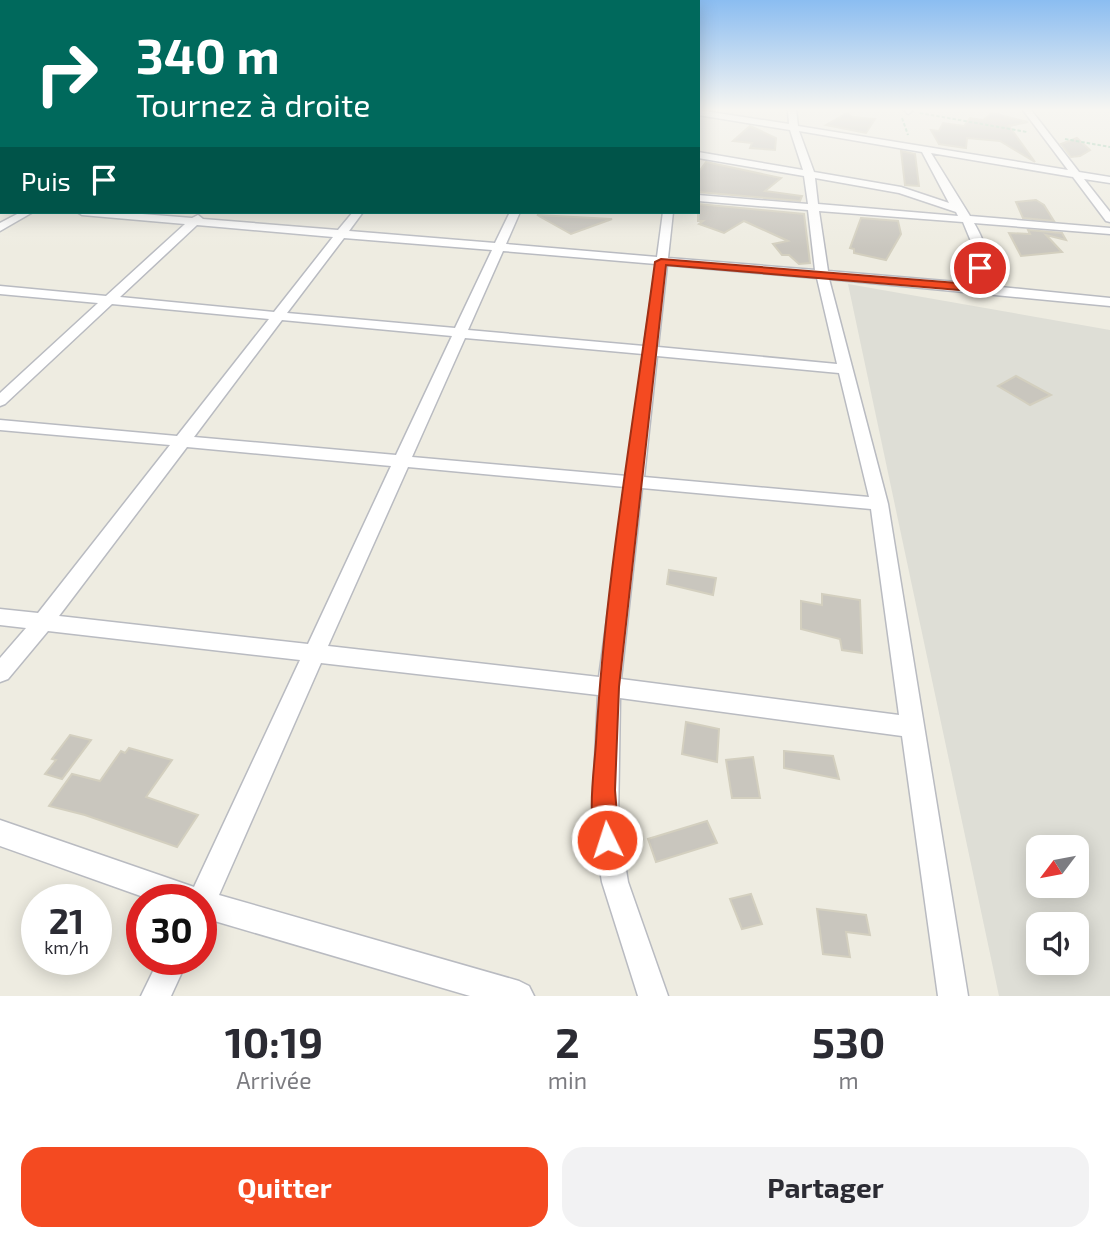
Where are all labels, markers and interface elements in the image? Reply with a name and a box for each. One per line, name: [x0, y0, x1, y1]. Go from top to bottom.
text: 340 m: [136, 25, 280, 84]
icon: right: [21, 28, 112, 119]
text: Tournez à droite: [136, 85, 370, 123]
icon: arrive: [85, 161, 123, 199]
text: Puis: [21, 165, 71, 196]
pin: [950, 238, 1010, 298]
icon: arrive: [961, 249, 999, 287]
position arrow: [570, 803, 644, 877]
north arrow: [1026, 835, 1088, 898]
map controls: [1026, 835, 1089, 975]
speed limit sign: 30: [126, 884, 217, 975]
text: 21: [49, 899, 84, 941]
button: sound: [1026, 912, 1089, 975]
text: km/h: [44, 936, 89, 958]
text: 10:19: [225, 1016, 323, 1066]
text: 2: [555, 1016, 580, 1066]
text: 530: [812, 1016, 885, 1066]
text: Arrivée: [236, 1066, 312, 1094]
text: min: [548, 1066, 587, 1094]
text: m: [838, 1066, 859, 1094]
button: Quitter: [21, 1147, 548, 1227]
button: Partager: [562, 1147, 1089, 1227]

